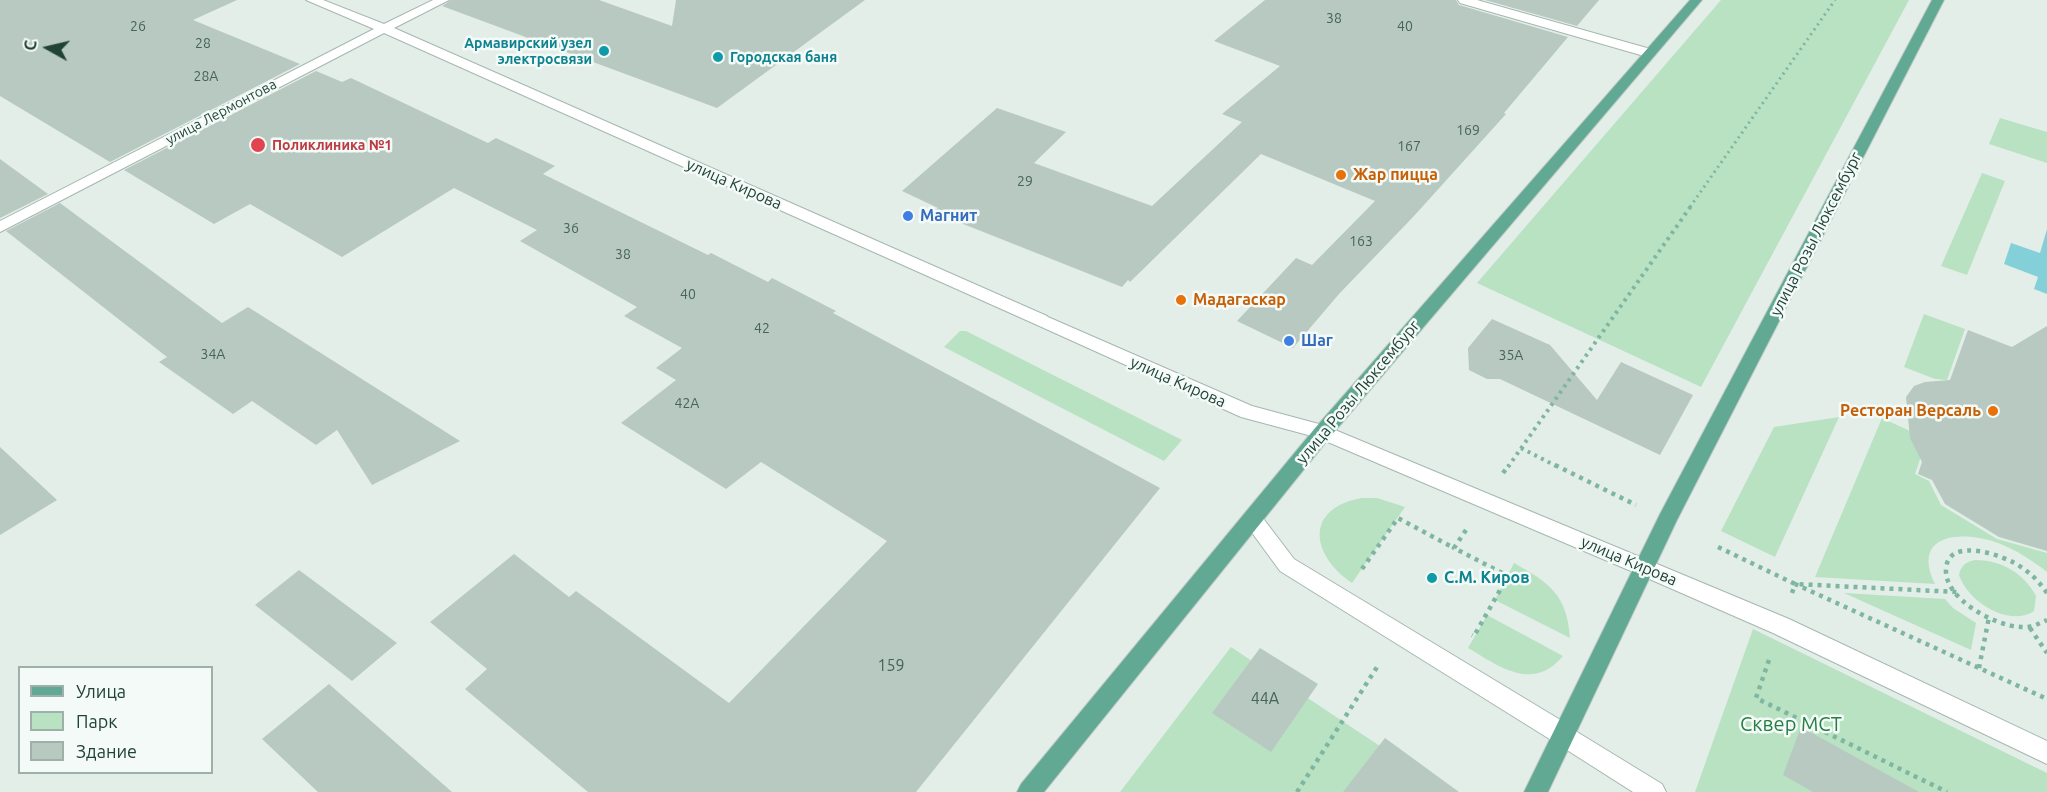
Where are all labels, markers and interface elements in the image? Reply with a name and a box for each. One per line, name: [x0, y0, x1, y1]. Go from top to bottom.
house number: 38: [1326, 10, 1342, 26]
north arrow: [18, 18, 78, 78]
house number: 26: [130, 18, 146, 34]
house number: 40: [1397, 18, 1413, 34]
house number: 28: [195, 35, 211, 51]
place label: Армавирский узел электросвязи: [464, 35, 592, 68]
text: С: [21, 39, 40, 52]
marker: Армавирский узел электросвязи: [597, 44, 611, 58]
place label: Городская баня: [730, 49, 837, 65]
marker: Городская баня: [711, 50, 725, 64]
house number: 28А: [194, 68, 218, 84]
street label: улица Лермонтова: [163, 76, 279, 148]
house number: 169: [1456, 122, 1480, 138]
marker: Поликлиника №1: [249, 136, 267, 154]
place label: Поликлиника №1: [272, 137, 392, 153]
house number: 167: [1397, 138, 1421, 154]
street label: улица Розы Люксембург: [1766, 149, 1866, 319]
street label: улица Кирова: [683, 154, 785, 214]
place label: Жар пицца: [1353, 165, 1438, 185]
marker: Жар пицца: [1334, 168, 1348, 182]
house number: 29: [1017, 173, 1033, 189]
place label: Магнит: [920, 206, 977, 226]
marker: Магнит: [901, 209, 915, 223]
house number: 36: [563, 220, 579, 236]
house number: 163: [1349, 233, 1373, 249]
house number: 38: [615, 246, 631, 262]
house number: 40: [680, 286, 696, 302]
place label: Мадагаскар: [1193, 290, 1286, 310]
marker: Мадагаскар: [1174, 293, 1188, 307]
street label: улица Розы Люксембург: [1292, 316, 1424, 468]
house number: 42: [754, 320, 770, 336]
place label: Шаг: [1301, 331, 1333, 351]
marker: Шаг: [1282, 334, 1296, 348]
house number: 34А: [201, 346, 225, 362]
house number: 35А: [1499, 347, 1523, 363]
street label: улица Кирова: [1127, 352, 1229, 412]
house number: 42А: [675, 395, 699, 411]
place label: Ресторан Версаль: [1840, 401, 1981, 421]
marker: Ресторан Версаль: [1986, 404, 2000, 418]
street label: улица Кирова: [1578, 532, 1680, 590]
place label: С.М. Киров: [1444, 568, 1530, 588]
marker: С.М. Киров: [1425, 571, 1439, 585]
house number: 159: [877, 656, 905, 676]
legend: [18, 666, 213, 774]
text: Улица: [76, 681, 126, 701]
house number: 44А: [1251, 689, 1279, 709]
text: Парк: [76, 711, 117, 731]
park label: Сквер МСТ: [1740, 712, 1842, 736]
text: Здание: [76, 741, 137, 761]

